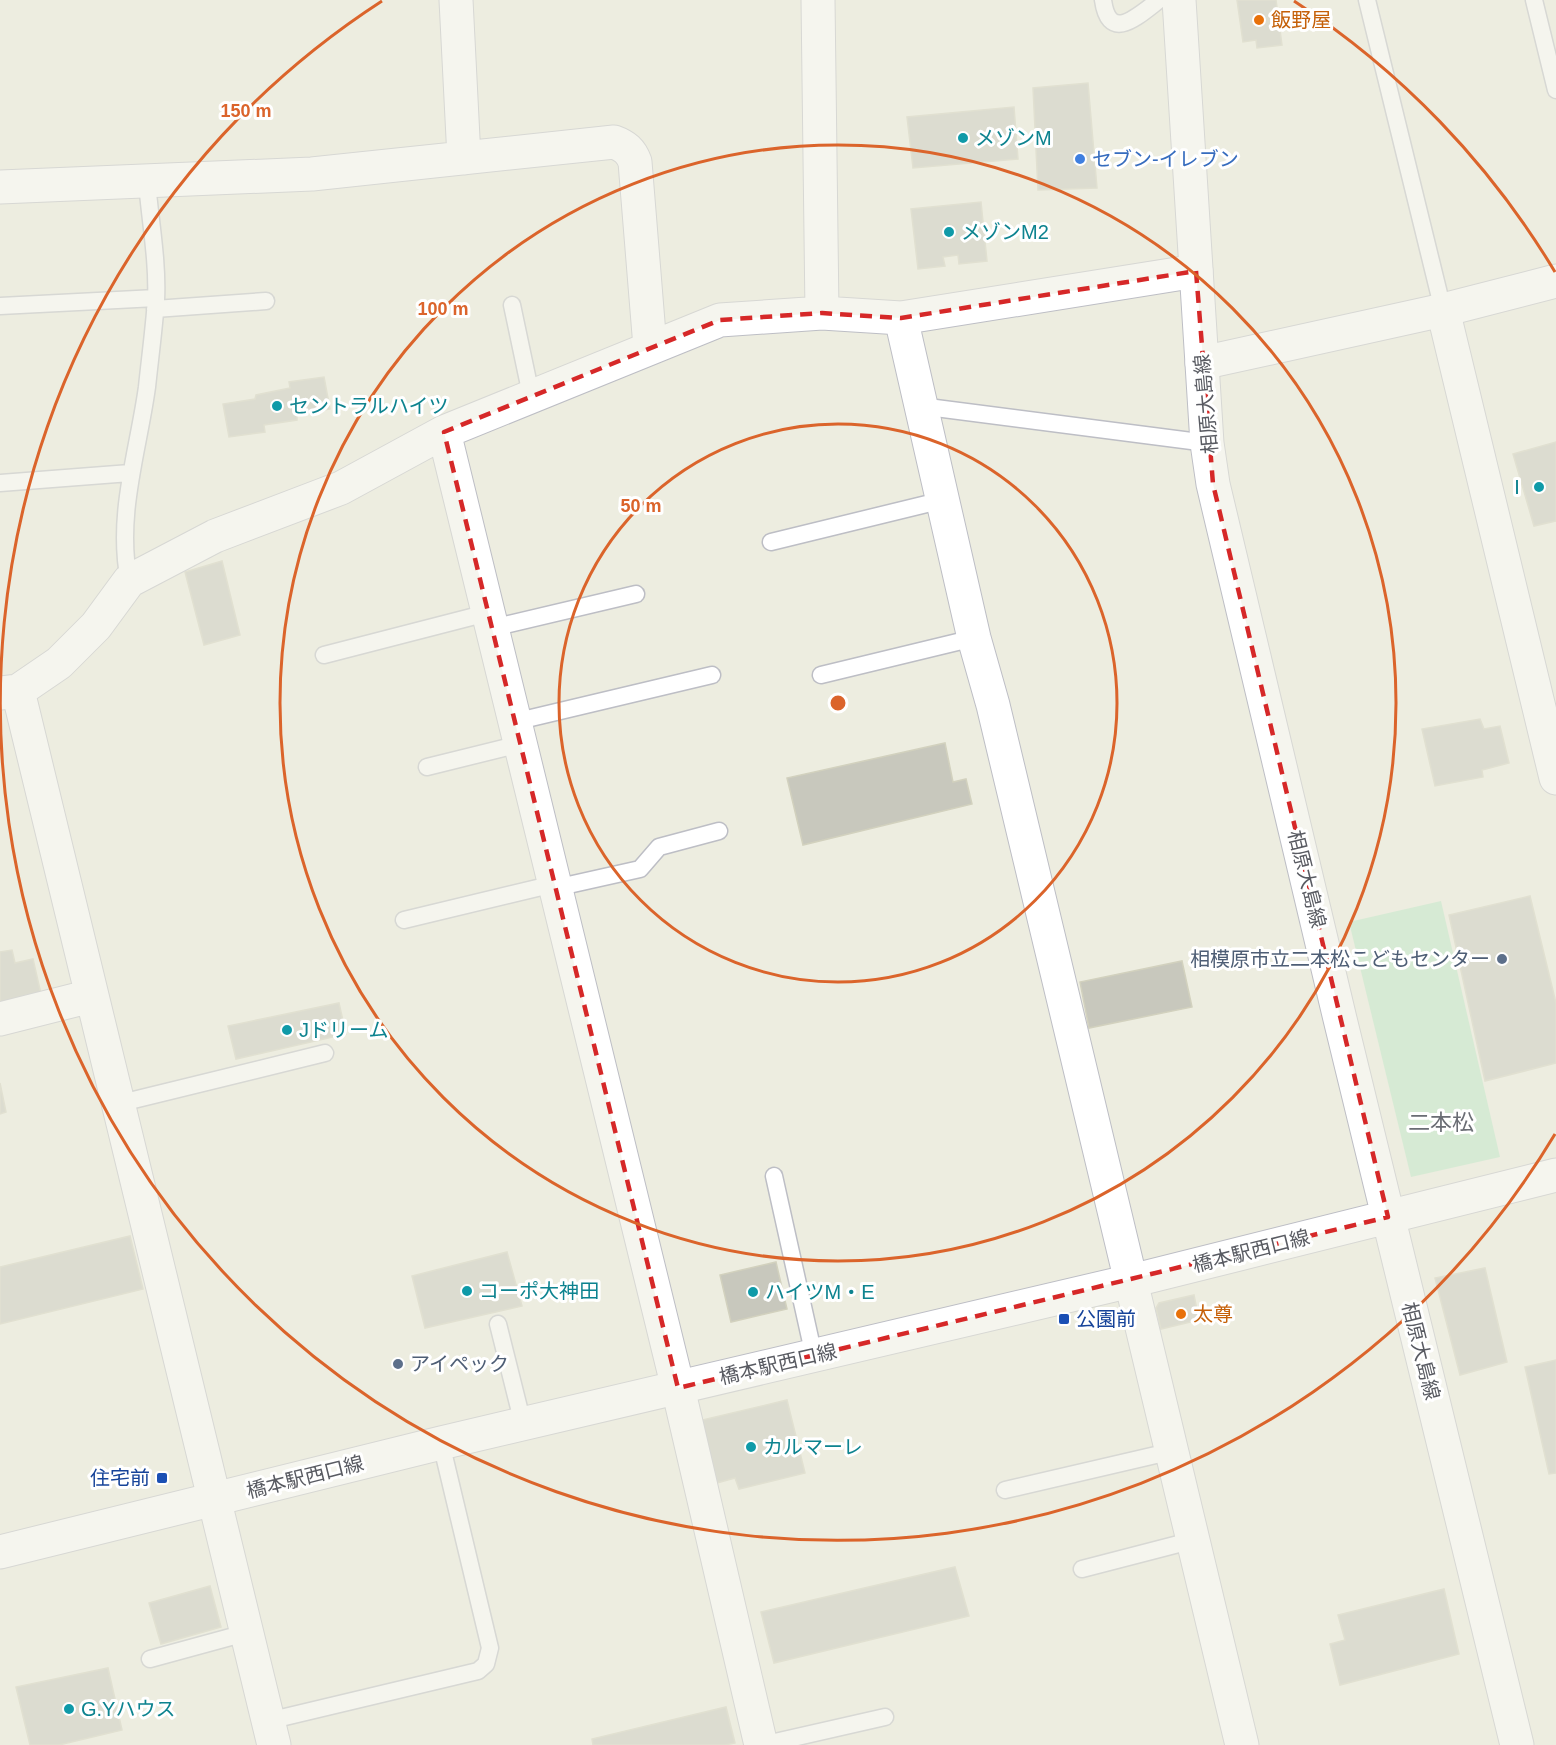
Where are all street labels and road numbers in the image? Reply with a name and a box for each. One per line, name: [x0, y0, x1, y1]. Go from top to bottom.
street label: 相原大島線: [1191, 353, 1221, 455]
street label: 相原大島線: [1284, 828, 1330, 930]
street label: 橋本駅西口線: [1190, 1226, 1312, 1276]
street label: 相原大島線: [1398, 1300, 1444, 1402]
street label: 橋本駅西口線: [717, 1340, 839, 1388]
street label: 橋本駅西口線: [244, 1452, 366, 1502]

